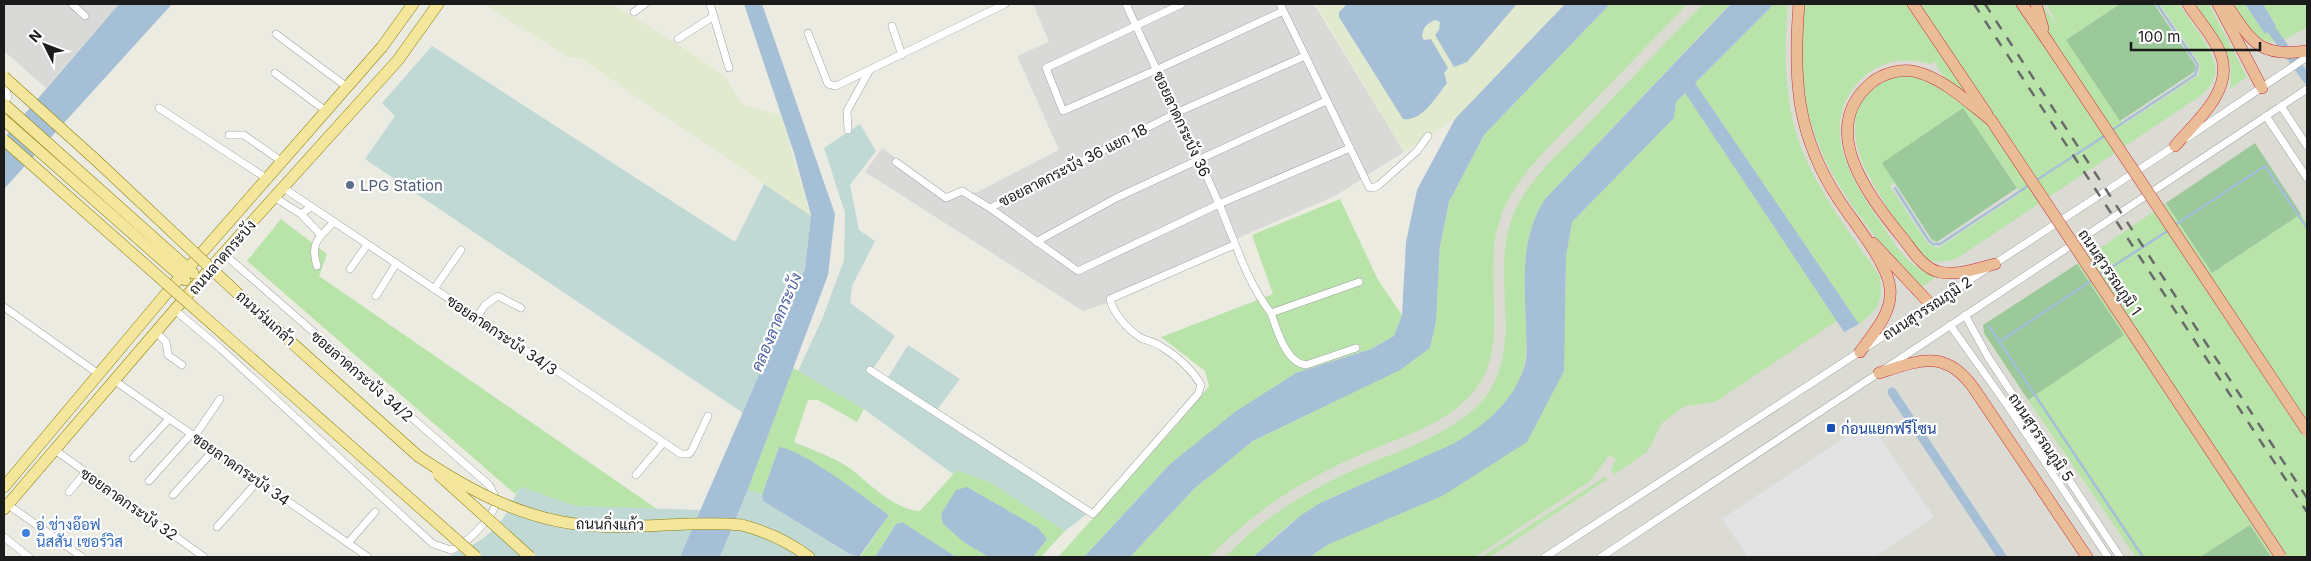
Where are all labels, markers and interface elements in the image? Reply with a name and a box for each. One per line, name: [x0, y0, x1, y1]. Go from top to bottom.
north arrow: [20, 20, 70, 70]
scale bar: [2131, 20, 2260, 52]
text: N: [25, 26, 45, 46]
text: 100 m: [2138, 27, 2180, 46]
street label: ซอยลาดกระบัง 36: [1149, 68, 1215, 180]
street label: ซอยลาดกระบัง 36 แยก 18: [995, 119, 1151, 211]
place label: LPG Station: [360, 176, 443, 195]
marker: LPG Station: [344, 179, 356, 191]
street label: ถนนลาดกระบัง: [184, 216, 260, 298]
street label: ถนนสุวรรณภูมิ 1: [2073, 225, 2146, 320]
water label: คลองลาดกระบัง: [746, 270, 806, 374]
street label: ถนนสุวรรณภูมิ 2: [1879, 272, 1976, 346]
street label: ถนนร่มเกล้า: [232, 286, 300, 350]
street label: ซอยลาดกระบัง 34/3: [443, 291, 561, 379]
street label: ซอยลาดกระบัง 34/2: [307, 326, 417, 426]
street label: ถนนสุวรรณภูมิ 5: [2003, 389, 2078, 486]
place label: ก่อนแยกฟรีโซน: [1841, 419, 1936, 438]
marker: ก่อนแยกฟรีโซน: [1825, 422, 1837, 434]
street label: ซอยลาดกระบัง 34: [188, 428, 294, 510]
street label: ซอยลาดกระบัง 32: [77, 463, 181, 545]
street label: ถนนกิ่งแก้ว: [576, 510, 644, 534]
place label: อู่ ช่างอ๊อฟ นิสสัน เซอร์วิส: [36, 515, 123, 551]
marker: อู่ ช่างอ๊อฟ นิสสัน เซอร์วิส: [20, 527, 32, 539]

